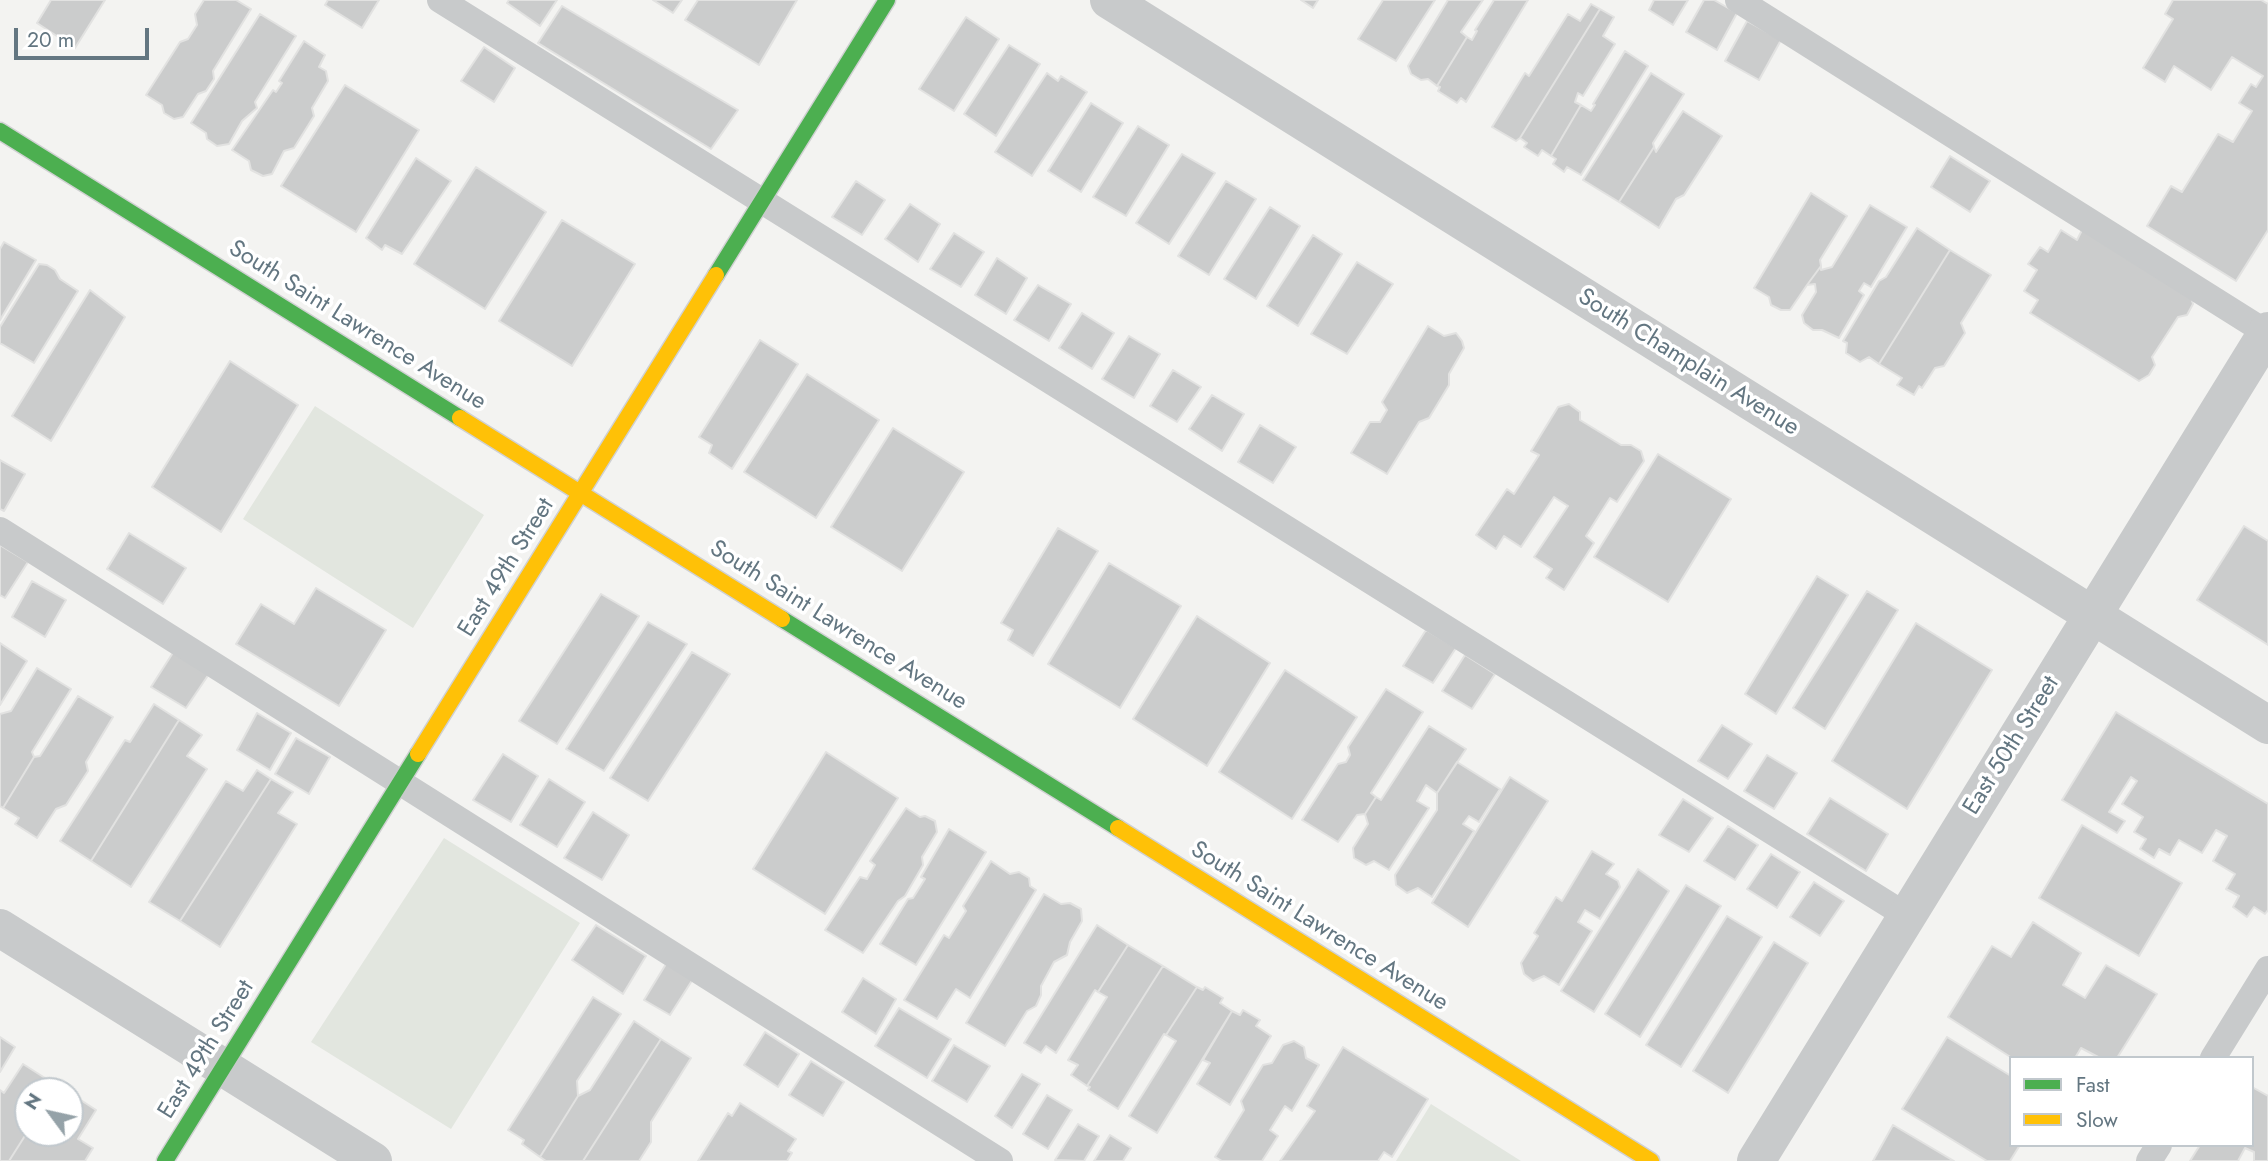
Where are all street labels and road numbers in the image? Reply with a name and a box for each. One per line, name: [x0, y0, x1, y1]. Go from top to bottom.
street label: South Saint Lawrence Avenue: [223, 235, 491, 417]
street label: South Champlain Avenue: [1572, 283, 1804, 443]
street label: East 49th Street: [453, 493, 561, 643]
street label: South Saint Lawrence Avenue: [704, 535, 972, 717]
street label: East 50th Street: [1958, 671, 2066, 821]
street label: South Saint Lawrence Avenue: [1185, 836, 1453, 1018]
street label: East 49th Street: [153, 975, 261, 1125]

